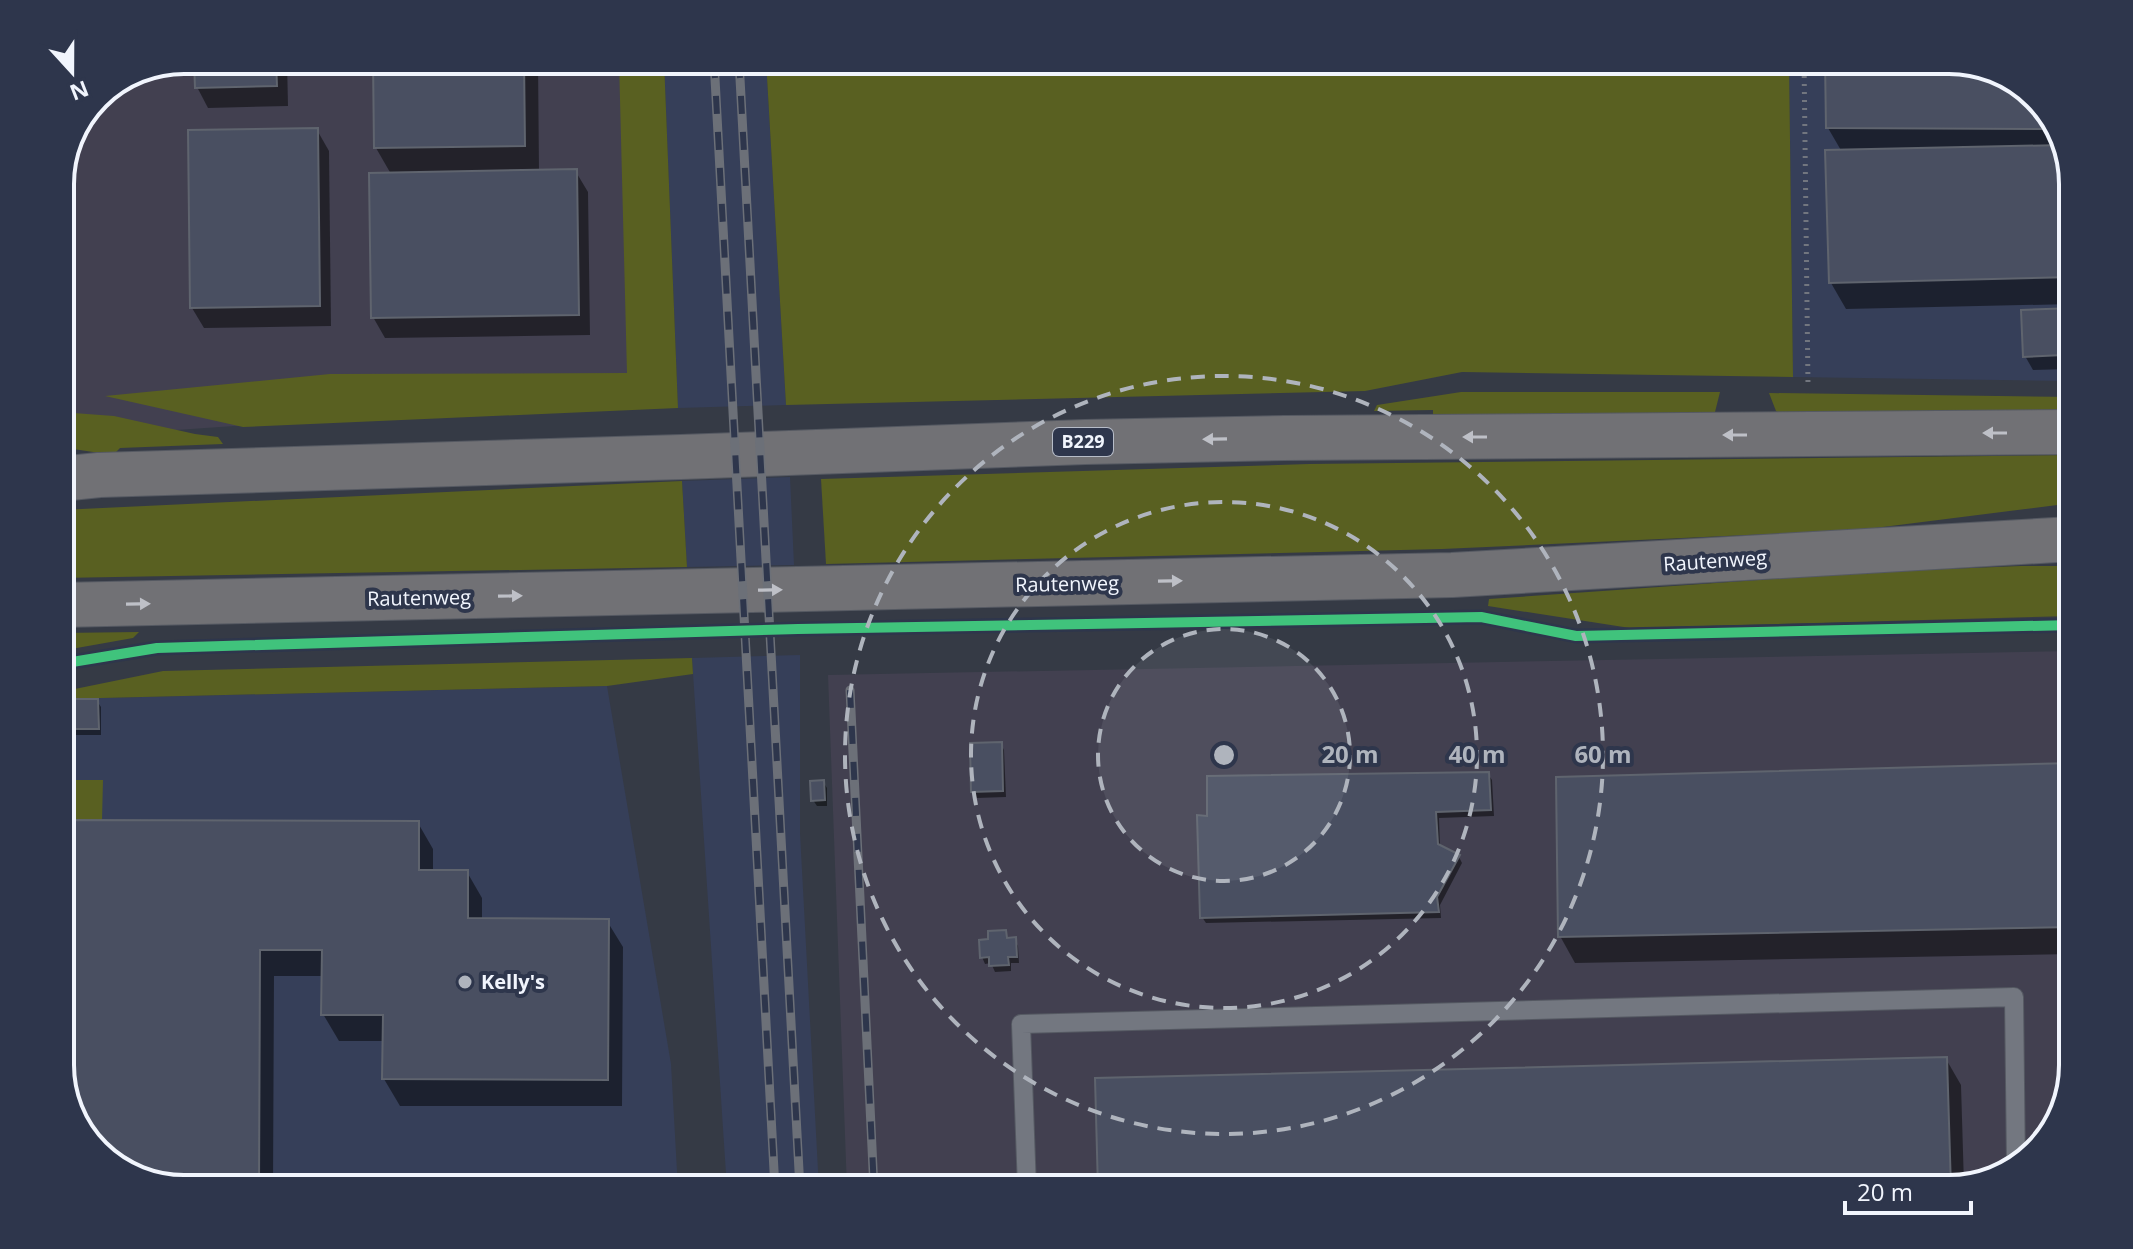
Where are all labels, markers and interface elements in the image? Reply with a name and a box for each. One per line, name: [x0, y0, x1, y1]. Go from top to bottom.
north arrow: [32, 32, 112, 112]
text: N: [66, 74, 93, 109]
one-way arrow: [1982, 427, 2007, 439]
road number: B229: [1053, 428, 1113, 456]
one-way arrow: [1722, 429, 1747, 441]
one-way arrow: [1462, 430, 1487, 443]
one-way arrow: [1202, 433, 1227, 446]
street label: Rautenweg: [1662, 543, 1768, 578]
street label: Rautenweg: [1015, 569, 1119, 598]
one-way arrow: [1158, 575, 1183, 588]
street label: Rautenweg: [367, 583, 471, 612]
one-way arrow: [758, 584, 783, 597]
one-way arrow: [498, 589, 523, 602]
one-way arrow: [126, 597, 151, 610]
text: 20 m: [1321, 737, 1379, 770]
text: 40 m: [1448, 737, 1506, 770]
text: 60 m: [1574, 737, 1632, 770]
centre of rings: [1210, 741, 1238, 769]
place label: Kelly's: [481, 968, 545, 995]
marker: Kelly's: [456, 973, 474, 991]
scale bar: [1845, 1165, 1971, 1215]
text: 20 m: [1857, 1175, 1913, 1208]

